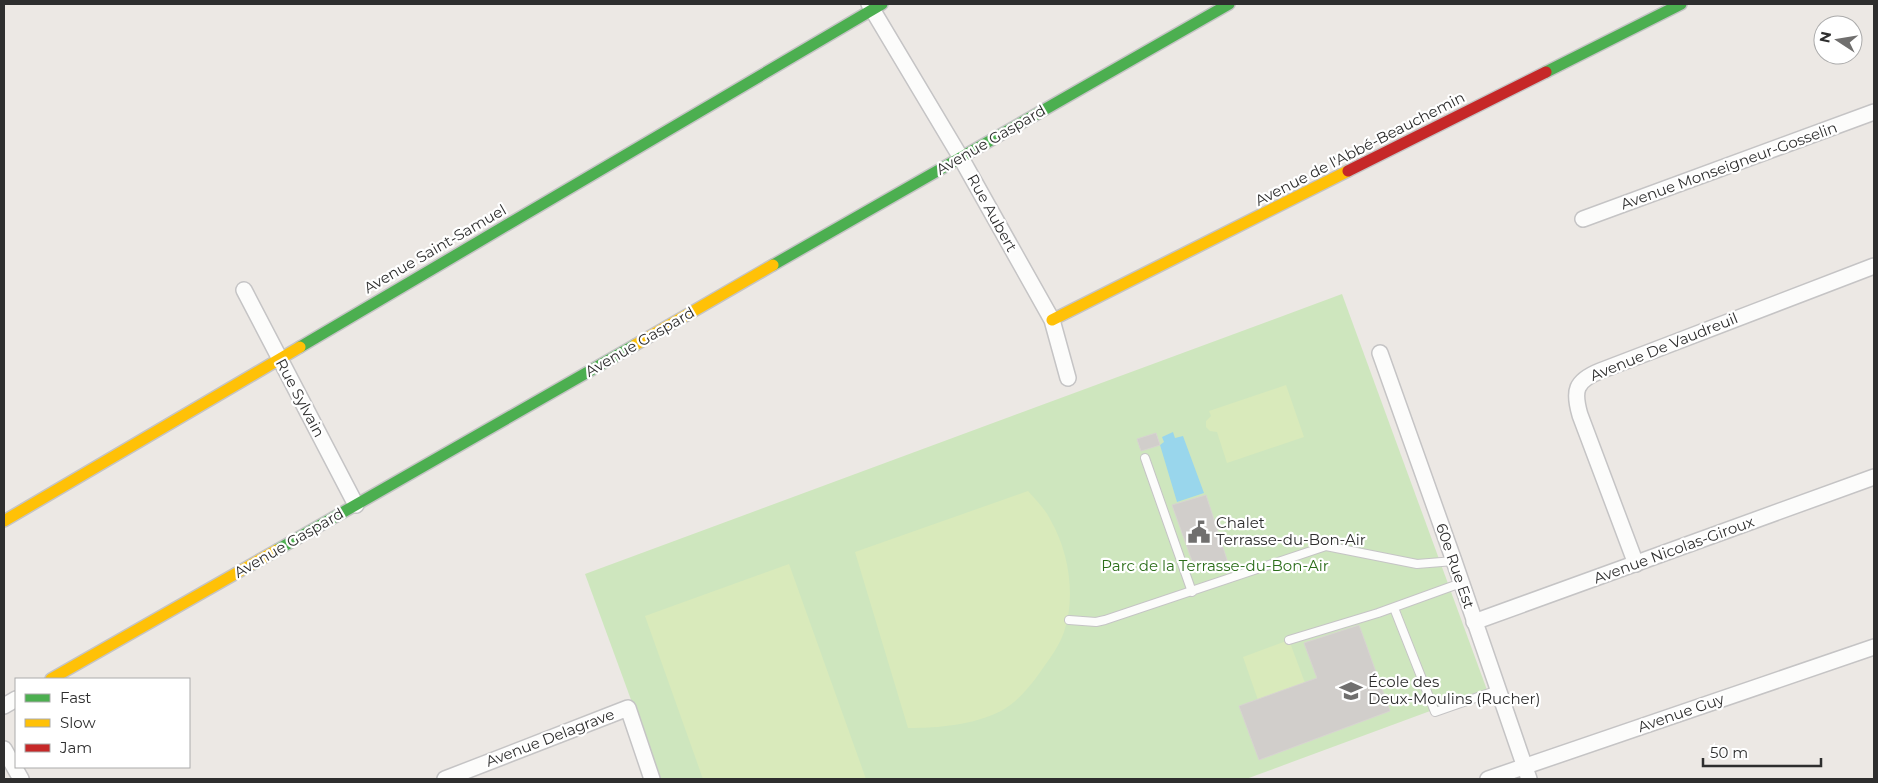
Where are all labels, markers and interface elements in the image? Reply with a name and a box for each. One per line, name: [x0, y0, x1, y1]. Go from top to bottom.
north arrow: [1813, 15, 1863, 65]
text: N: [1815, 30, 1835, 45]
street label: Avenue de l'Abbé-Beauchemin: [1252, 87, 1468, 210]
street label: Avenue Gaspard: [933, 101, 1049, 179]
street label: Avenue Monseigneur-Gosselin: [1618, 117, 1840, 214]
street label: Rue Aubert: [963, 170, 1022, 255]
street label: Avenue Saint-Samuel: [360, 200, 509, 297]
street label: Avenue Gaspard: [582, 303, 698, 381]
street label: Avenue De Vaudreuil: [1587, 308, 1740, 385]
street label: Rue Sylvain: [272, 355, 329, 440]
street label: Avenue Gaspard: [231, 504, 347, 582]
street label: Avenue Nicolas-Giroux: [1591, 512, 1757, 587]
place label: Chalet Terrasse-du-Bon-Air: [1216, 513, 1366, 549]
public building icon: Chalet Terrasse-du-Bon-Air: [1186, 519, 1212, 545]
street label: 60e Rue Est: [1432, 521, 1479, 611]
park label: Parc de la Terrasse-du-Bon-Air: [1101, 556, 1329, 575]
place label: École des Deux-Moulins (Rucher): [1368, 672, 1540, 708]
legend: [15, 678, 190, 768]
school or university icon: École des Deux-Moulins (Rucher): [1338, 678, 1364, 704]
text: Fast: [60, 688, 91, 707]
street label: Avenue Guy: [1635, 689, 1727, 736]
street label: Avenue Delagrave: [483, 704, 617, 771]
text: Slow: [60, 713, 96, 732]
scale bar: [1703, 736, 1820, 768]
text: Jam: [59, 738, 92, 757]
text: 50 m: [1710, 743, 1748, 762]

